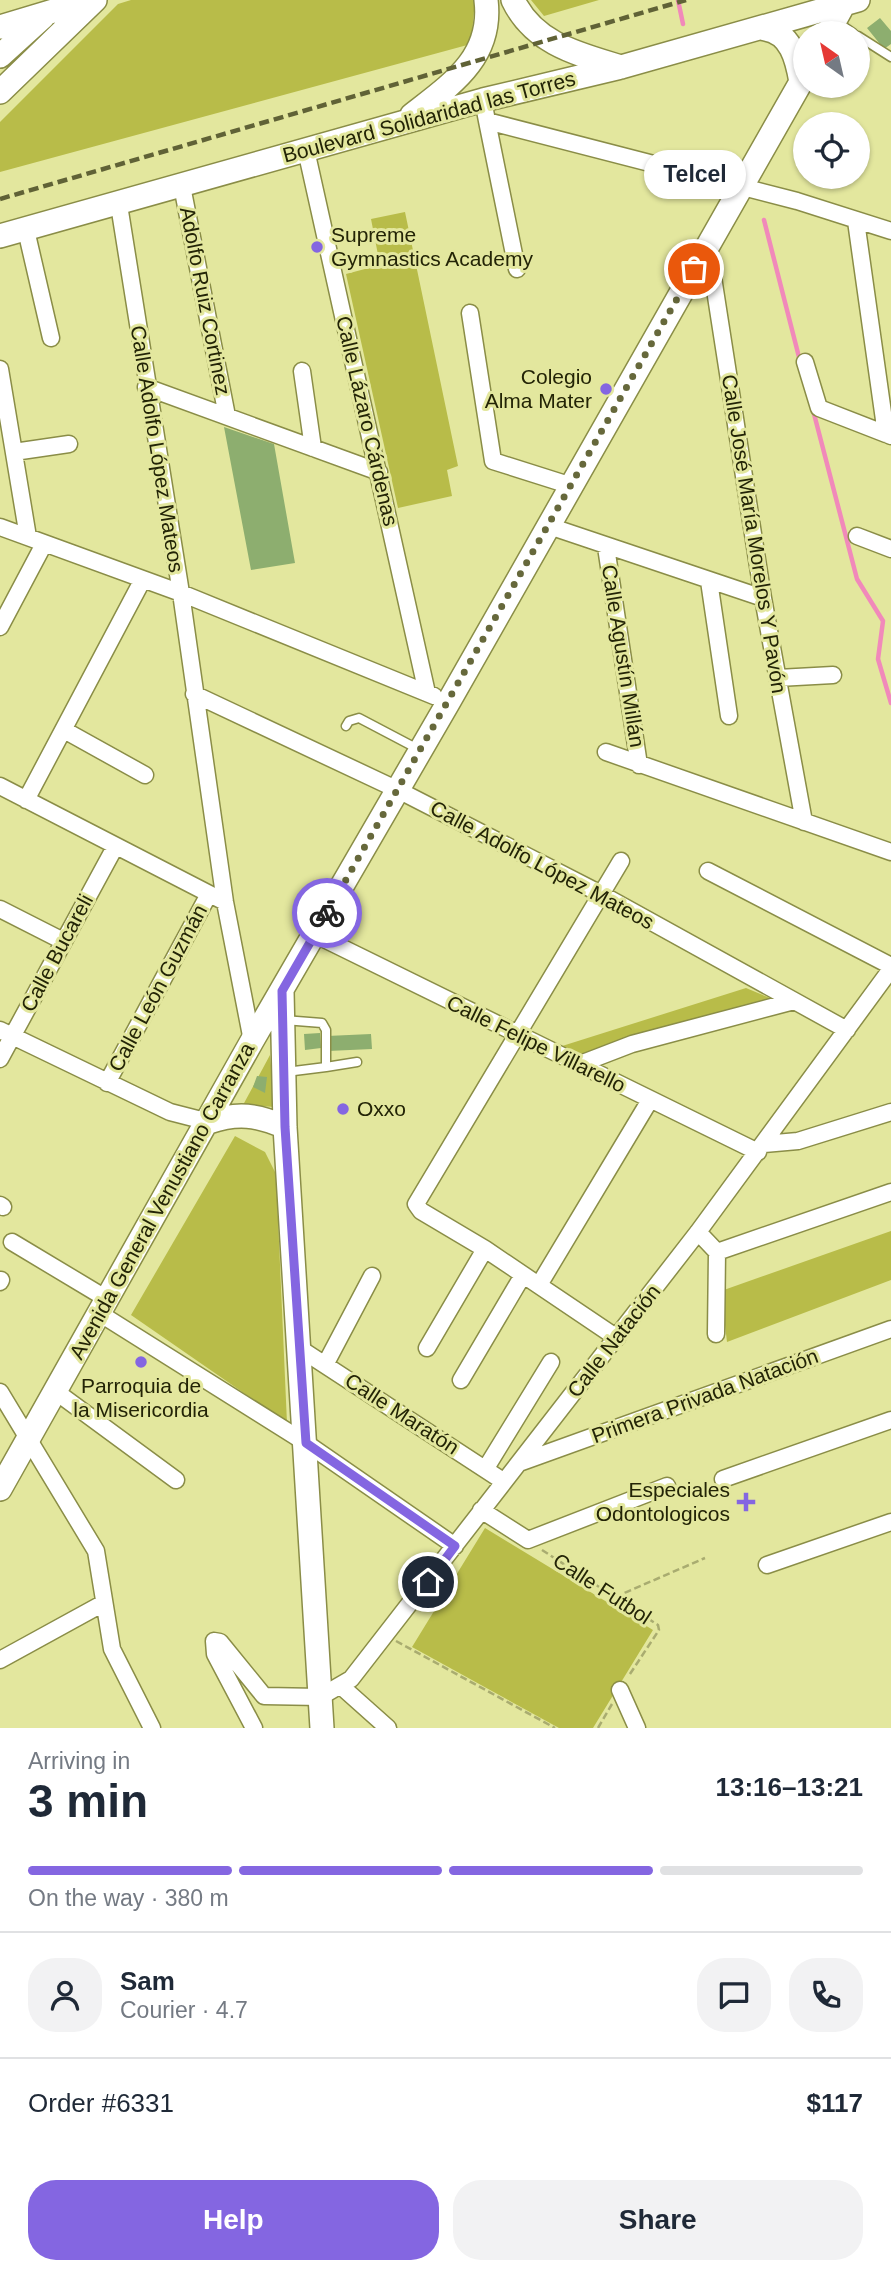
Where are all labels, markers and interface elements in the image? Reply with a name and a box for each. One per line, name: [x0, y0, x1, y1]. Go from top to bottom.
north arrow: [793, 21, 870, 98]
map controls: [793, 21, 870, 189]
street label: Boulevard Solidaridad las Torres: [280, 66, 578, 167]
button: locate: [793, 112, 870, 189]
callout: Telcel: [643, 150, 745, 199]
text: Telcel: [663, 161, 727, 187]
street label: Adolfo Ruiz Cortinez: [176, 205, 235, 397]
place label: Supreme Gymnastics Academy: [331, 223, 533, 270]
marker: Supreme Gymnastics Academy: [309, 239, 325, 255]
pin: [664, 239, 724, 299]
icon: bag: [675, 250, 713, 288]
street label: Calle Lázaro Cárdenas: [332, 314, 403, 528]
street label: Calle Adolfo López Mateos: [127, 324, 188, 574]
place label: Colegio Alma Mater: [485, 365, 592, 412]
street label: Calle José María Morelos Y Pavón: [718, 373, 791, 695]
marker: Colegio Alma Mater: [598, 381, 614, 397]
street label: Calle Agustín Millán: [598, 563, 649, 749]
street label: Calle Adolfo López Mateos: [427, 796, 658, 933]
courier: [292, 878, 362, 948]
street label: Calle Bucareli: [16, 890, 97, 1015]
icon: bike: [308, 894, 346, 932]
street label: Calle León Guzmán: [104, 900, 211, 1075]
street label: Calle Felipe Villarello: [443, 990, 629, 1097]
street label: Avenida General Venustiano Carranza: [65, 1038, 259, 1363]
place label: Oxxo: [357, 1097, 406, 1120]
marker: Oxxo: [335, 1101, 351, 1117]
street label: Calle Natación: [563, 1280, 665, 1402]
street label: Primera Privada Natación: [588, 1344, 821, 1447]
marker: Parroquia de la Misericordia: [133, 1354, 149, 1370]
street label: Calle Maratón: [341, 1368, 463, 1459]
place label: Parroquia de la Misericordia: [73, 1374, 209, 1421]
place label: Especiales Odontologicos: [596, 1478, 730, 1525]
marker: Especiales Odontologicos: [736, 1492, 756, 1512]
street label: Calle Futbol: [549, 1548, 656, 1629]
pin: [398, 1552, 458, 1612]
icon: home: [409, 1563, 447, 1601]
text: Arriving in: [28, 1748, 130, 1774]
text: 13:16–13:21: [716, 1772, 863, 1802]
text: 3 min: [28, 1775, 148, 1827]
text: On the way · 380 m: [28, 1885, 229, 1911]
button: person: [28, 1958, 102, 2032]
button: chat: [697, 1958, 771, 2032]
button: phone: [789, 1958, 863, 2032]
text: Sam: [120, 1966, 175, 1996]
text: Courier · 4.7: [120, 1997, 248, 2023]
text: Order #6331: [28, 2088, 174, 2118]
text: $117: [807, 2088, 863, 2118]
button: Help: [28, 2180, 439, 2260]
button: Share: [453, 2180, 863, 2260]

